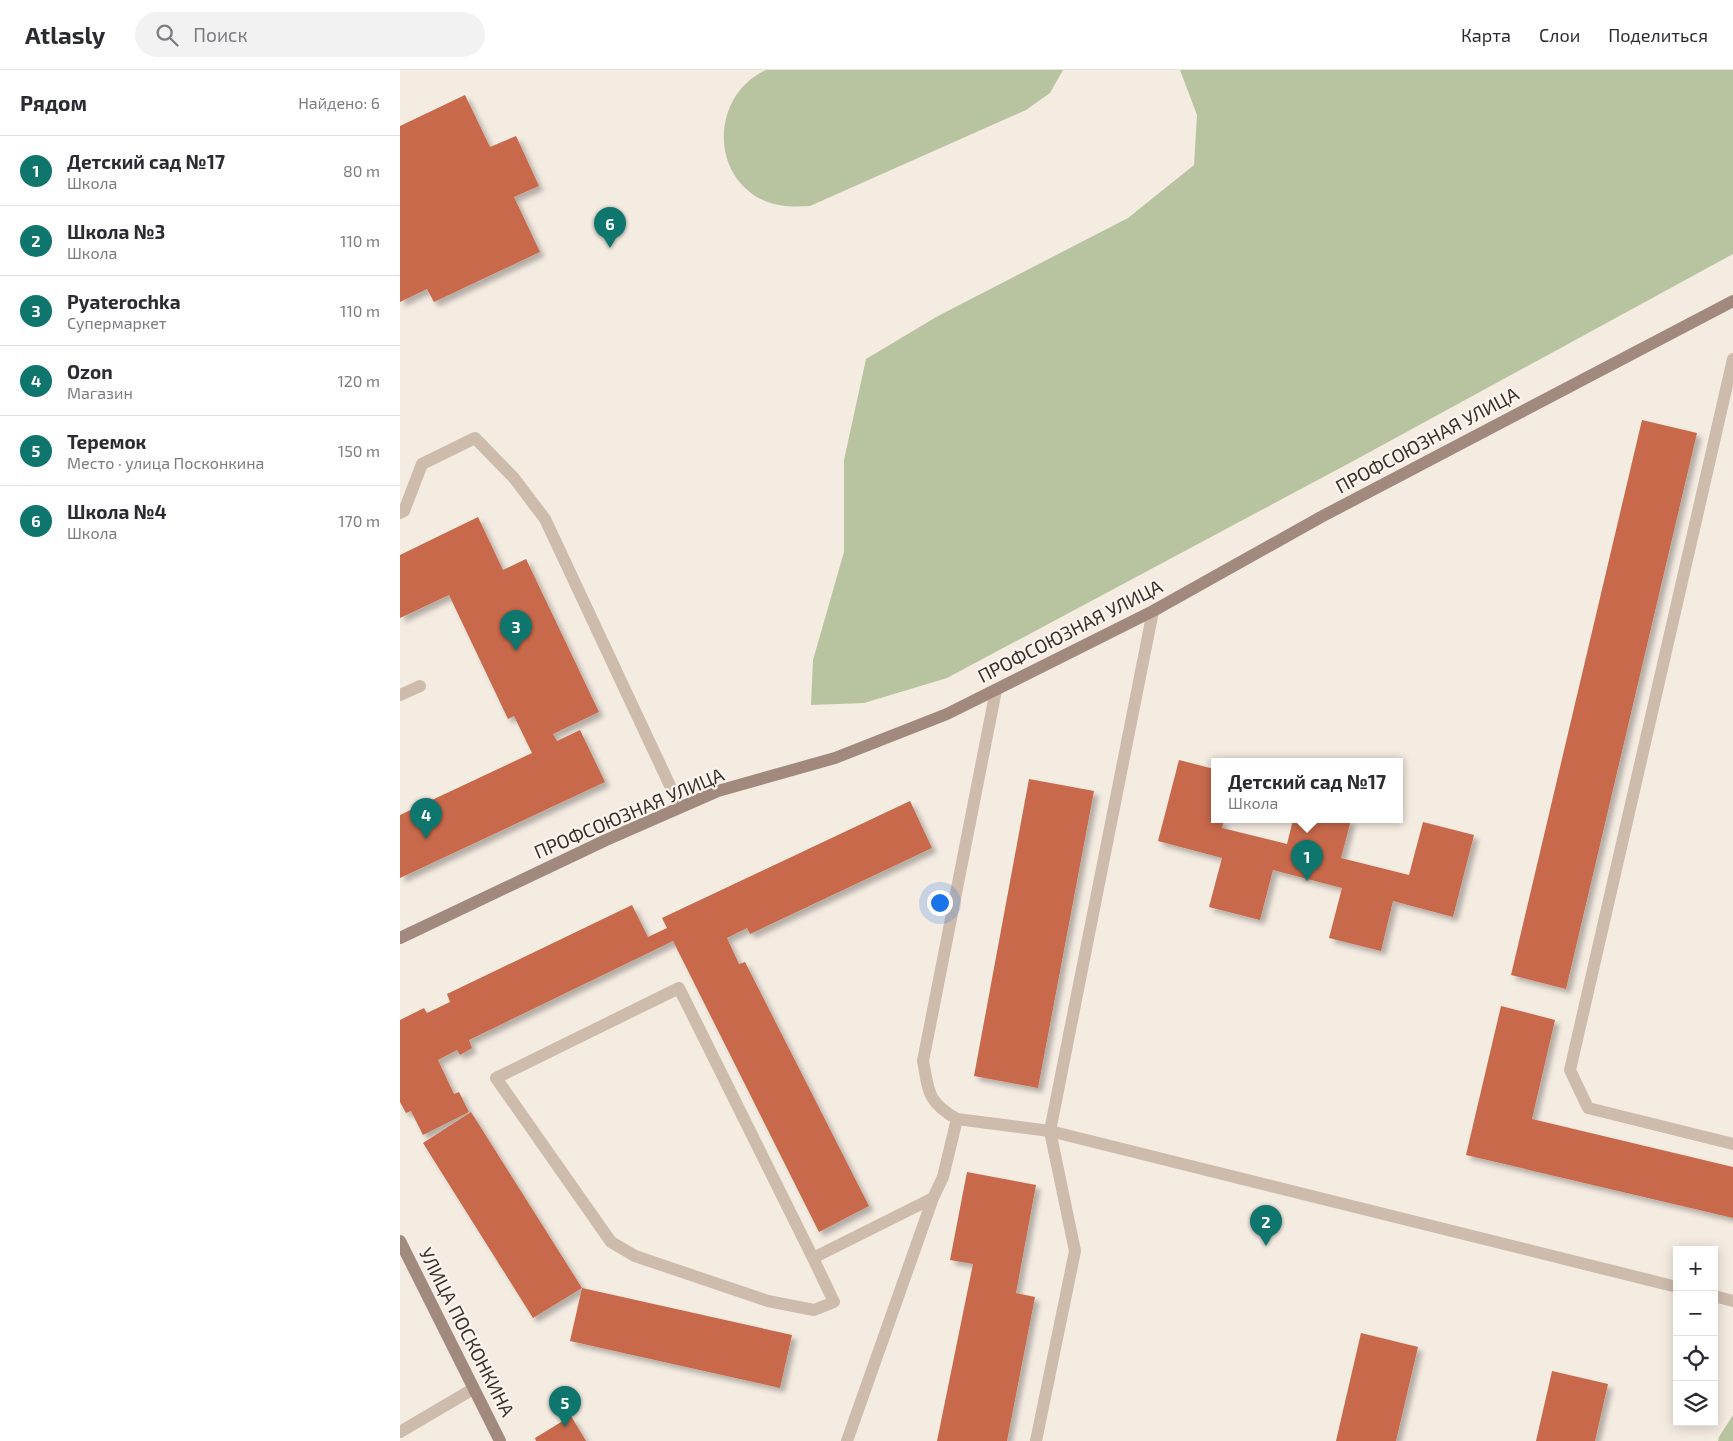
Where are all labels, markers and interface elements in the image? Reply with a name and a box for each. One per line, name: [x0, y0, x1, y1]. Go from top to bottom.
search box: [135, 12, 485, 57]
text: Atlasly: [25, 20, 105, 49]
icon: search: [153, 21, 181, 49]
text: Поиск: [193, 23, 248, 46]
text: Карта: [1461, 24, 1511, 46]
text: Слои: [1539, 24, 1580, 46]
text: Поделиться: [1608, 24, 1708, 46]
text: Рядом: [20, 90, 87, 115]
text: Найдено: 6: [298, 93, 380, 112]
text: Детский сад №17: [67, 150, 225, 173]
text: 1: [33, 161, 39, 180]
text: 80 m: [343, 161, 380, 180]
text: Школа: [67, 173, 117, 192]
pin: 6: [594, 207, 626, 248]
text: Школа №3: [67, 220, 165, 243]
text: 2: [31, 231, 41, 250]
text: 110 m: [340, 231, 380, 250]
text: Школа: [67, 243, 117, 262]
text: Pyaterochka: [67, 290, 180, 313]
text: 3: [31, 301, 41, 320]
text: 110 m: [340, 301, 380, 320]
text: Супермаркет: [67, 313, 166, 332]
text: Ozon: [67, 360, 113, 383]
text: 4: [31, 371, 41, 390]
text: 120 m: [337, 371, 380, 390]
street label: ПРОФСОЮЗНАЯ УЛИЦА: [1331, 381, 1522, 498]
text: Магазин: [67, 383, 133, 402]
text: Теремок: [67, 430, 146, 453]
text: 5: [32, 441, 40, 460]
text: 150 m: [338, 441, 380, 460]
text: Место · улица Посконкина: [67, 453, 264, 472]
text: Школа №4: [67, 500, 167, 523]
text: 6: [31, 511, 41, 530]
text: 170 m: [338, 511, 380, 530]
text: Школа: [67, 523, 117, 542]
street label: ПРОФСОЮЗНАЯ УЛИЦА: [974, 574, 1166, 687]
pin: 3: [500, 610, 532, 651]
popup: [1211, 758, 1403, 823]
street label: ПРОФСОЮЗНАЯ УЛИЦА: [530, 762, 727, 863]
text: Детский сад №17: [1228, 770, 1386, 793]
text: Школа: [1228, 793, 1278, 812]
pin: 4: [410, 798, 442, 839]
pin: 1: [1291, 840, 1323, 881]
your location: [927, 890, 953, 916]
pin: 2: [1250, 1205, 1282, 1246]
street label: УЛИЦА ПОСКОНКИНА: [415, 1243, 520, 1420]
map controls: [1673, 1246, 1718, 1426]
button: +: [1673, 1246, 1718, 1291]
button: −: [1673, 1291, 1718, 1336]
button: locate: [1673, 1336, 1718, 1381]
button: layers: [1673, 1381, 1718, 1426]
pin: 5: [549, 1386, 581, 1427]

